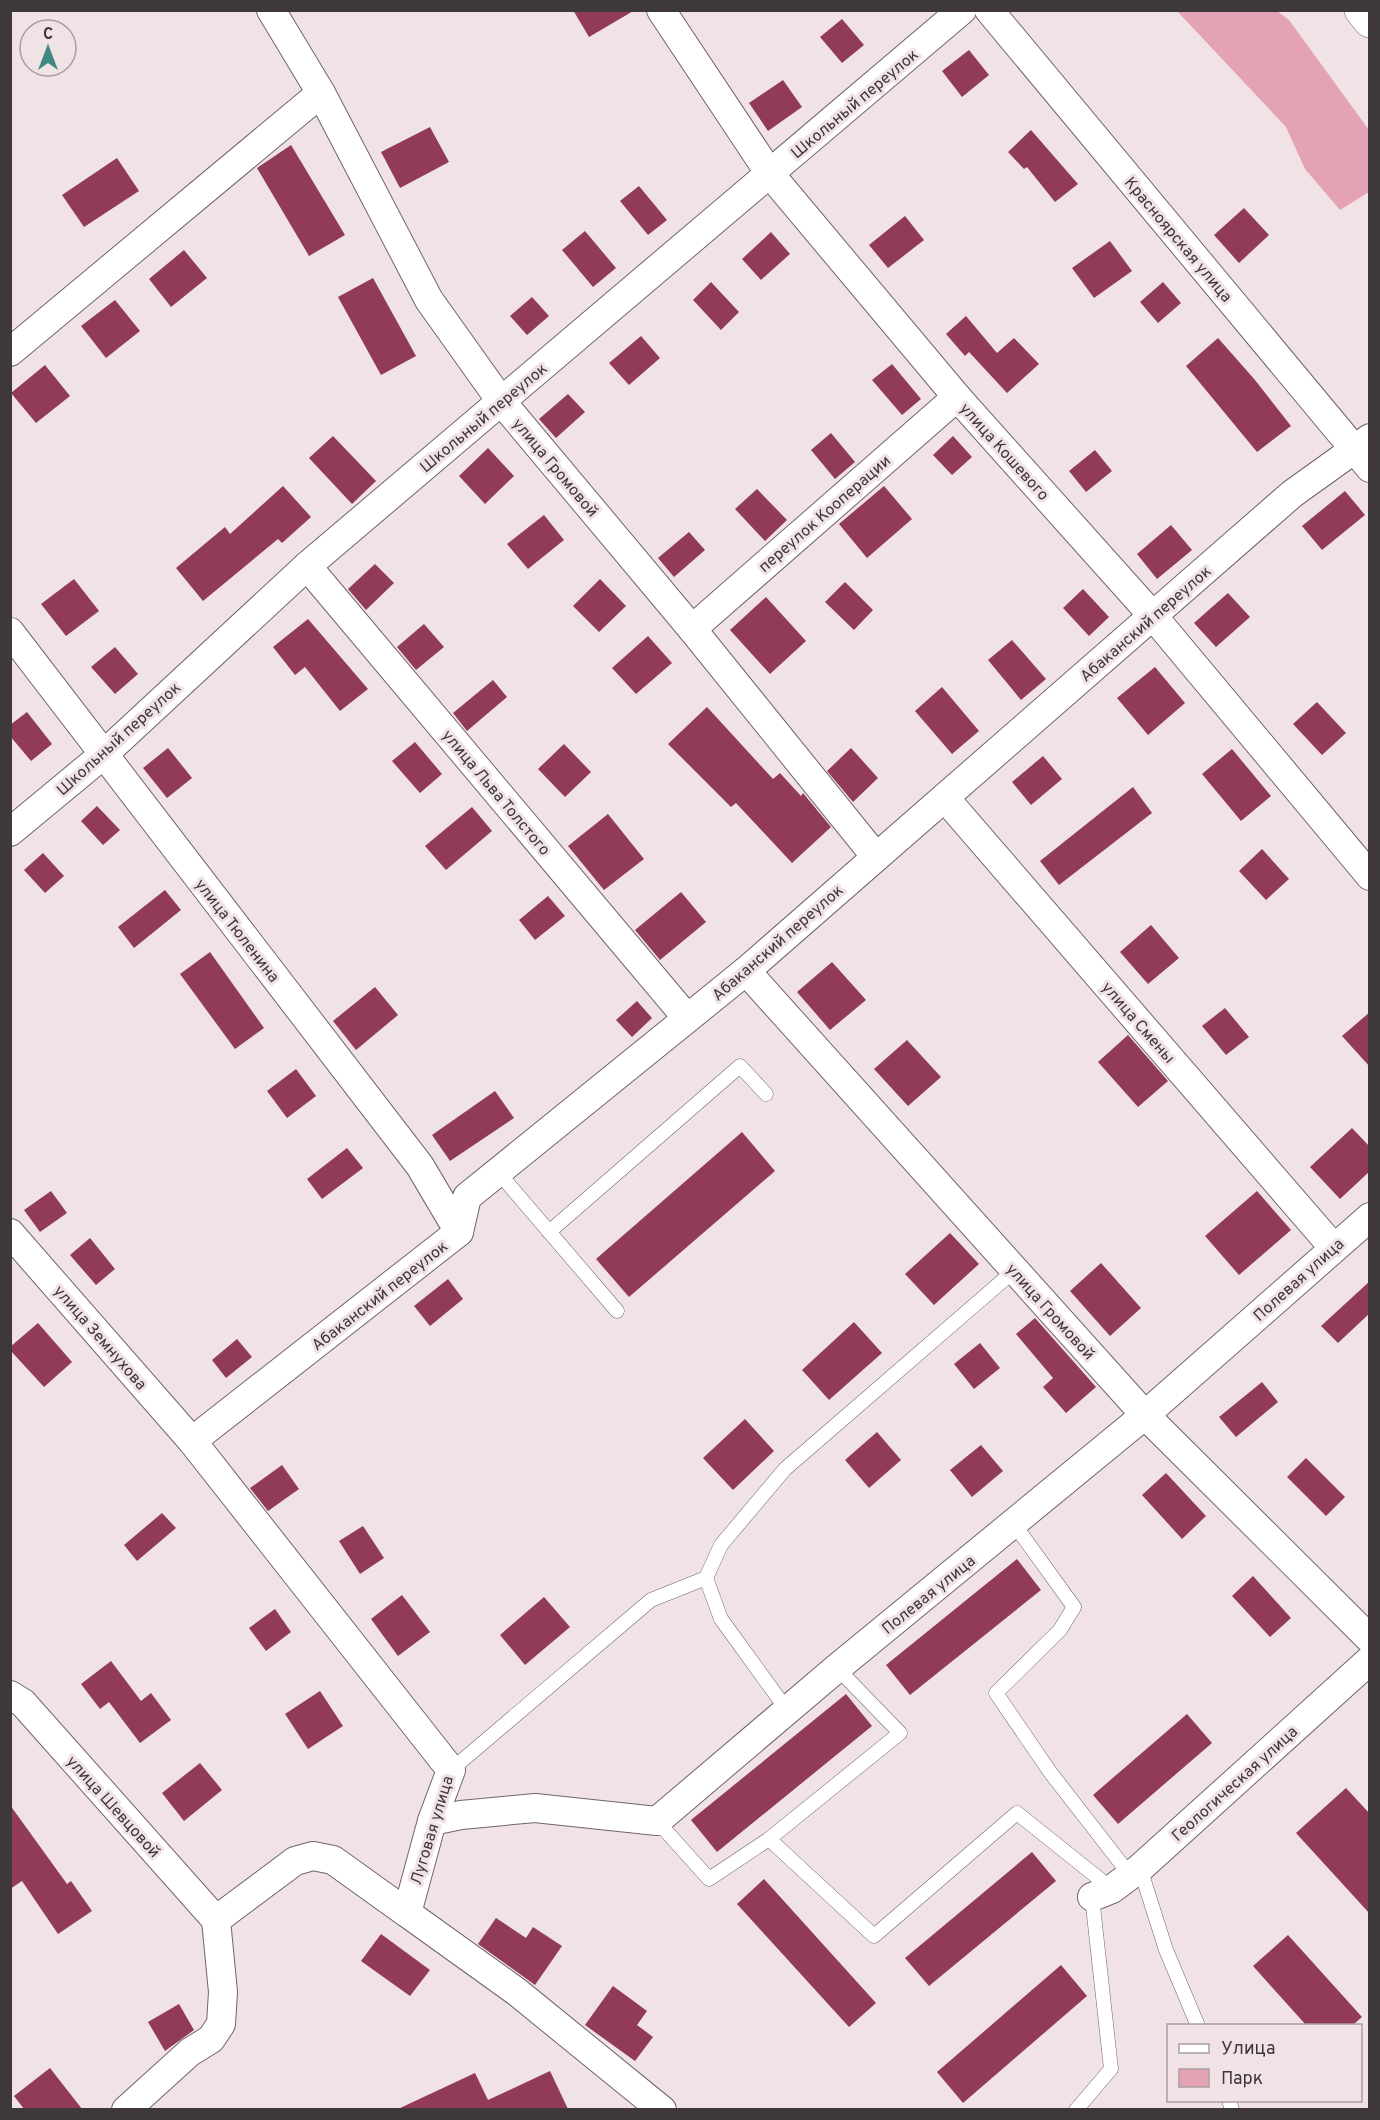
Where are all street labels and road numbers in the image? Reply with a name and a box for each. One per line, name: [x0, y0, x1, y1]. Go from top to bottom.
street label: Школьный переулок: [787, 45, 923, 164]
street label: Красноярская улица: [1119, 174, 1236, 307]
street label: Школьный переулок: [416, 359, 552, 478]
street label: улица Кошевого: [954, 399, 1053, 505]
street label: улица Громовой: [507, 415, 602, 522]
street label: переулок Кооперации: [755, 452, 896, 577]
street label: Абаканский переулок: [1077, 562, 1216, 687]
street label: Школьный переулок: [53, 678, 186, 801]
street label: улица Льва Толстого: [437, 726, 554, 860]
street label: улица Тюленина: [190, 875, 283, 987]
street label: Абаканский переулок: [709, 881, 848, 1006]
street label: улица Смены: [1097, 978, 1178, 1068]
street label: Полевая улица: [1250, 1235, 1349, 1326]
street label: Абаканский переулок: [308, 1237, 452, 1356]
street label: улица Громовой: [1001, 1260, 1098, 1365]
street label: улица Земнухова: [49, 1282, 150, 1395]
street label: Полевая улица: [878, 1552, 980, 1639]
street label: Геологическая улица: [1168, 1723, 1303, 1846]
street label: улица Шевцовой: [61, 1752, 164, 1863]
street label: Луговая улица: [407, 1774, 459, 1888]

